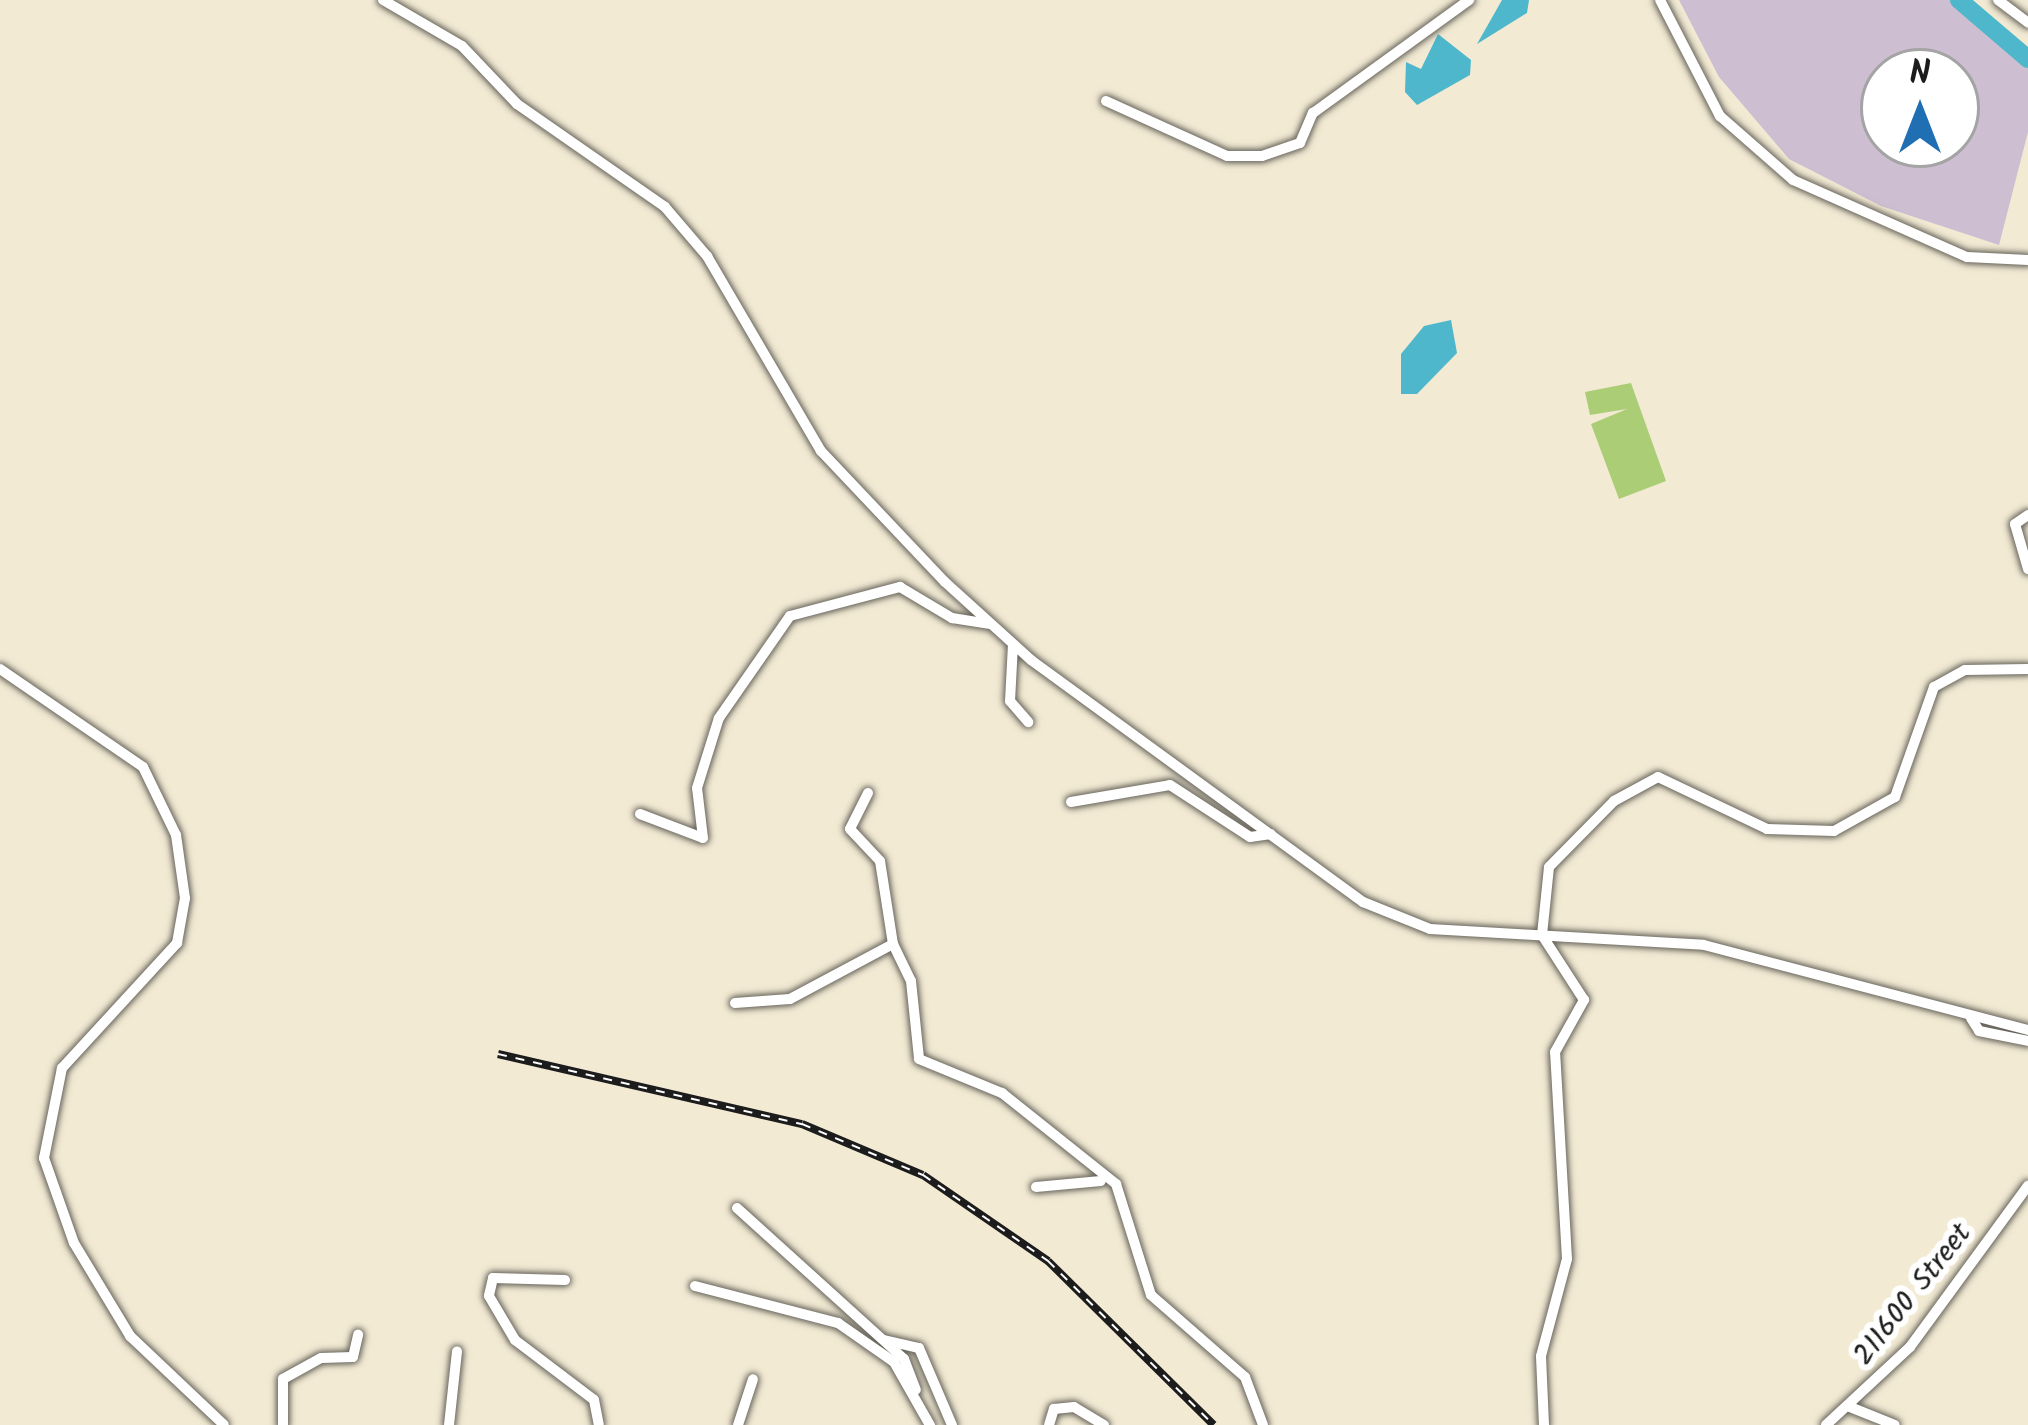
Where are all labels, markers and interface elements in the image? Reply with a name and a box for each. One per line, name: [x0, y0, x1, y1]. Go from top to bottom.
north arrow: [1860, 48, 1980, 168]
text: N: [1910, 48, 1930, 101]
street label: 211600 Street: [1846, 1217, 1980, 1373]

